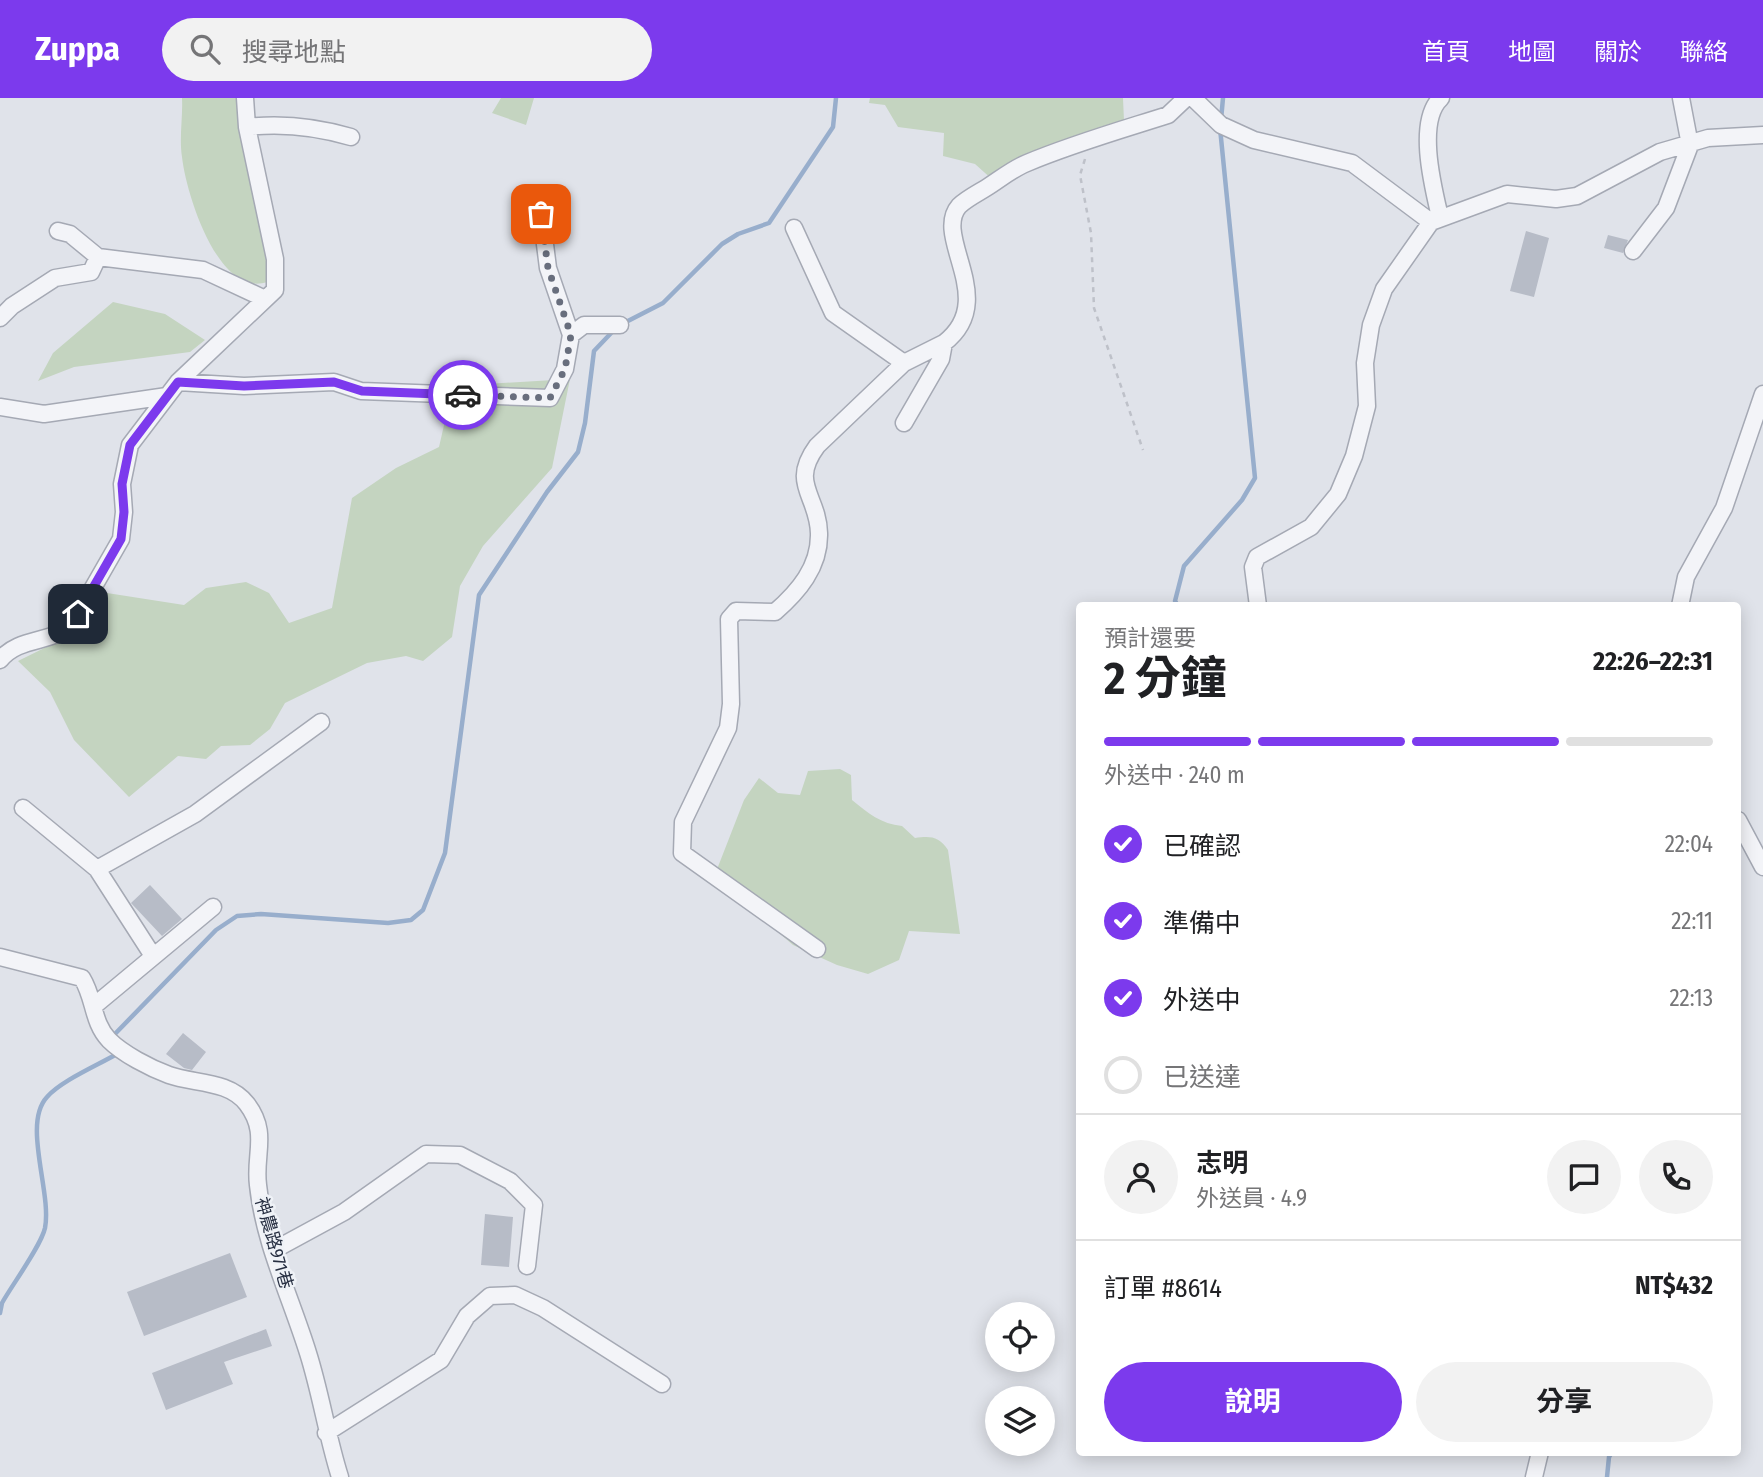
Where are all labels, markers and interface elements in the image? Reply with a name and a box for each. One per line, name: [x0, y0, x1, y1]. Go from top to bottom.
search box: [162, 18, 652, 81]
text: Zuppa: [35, 29, 120, 69]
icon: search: [186, 30, 224, 68]
text: 搜尋地點: [242, 37, 346, 68]
text: 首頁: [1422, 38, 1470, 66]
text: 地圖: [1508, 38, 1556, 66]
text: 關於: [1594, 38, 1642, 66]
text: 聯絡: [1680, 38, 1728, 66]
pin: [511, 184, 571, 244]
icon: bag: [522, 195, 560, 233]
courier: [428, 360, 498, 430]
icon: car: [444, 376, 482, 414]
pin: [48, 584, 108, 644]
icon: home: [59, 595, 97, 633]
text: 預計還要: [1104, 624, 1196, 652]
text: 22:26–22:31: [1593, 646, 1713, 677]
text: 2 分鐘: [1104, 651, 1227, 706]
text: 外送中 · 240 m: [1104, 761, 1245, 789]
icon: check: [1104, 825, 1142, 863]
text: 22:04: [1665, 830, 1713, 858]
text: 已確認: [1163, 831, 1241, 862]
icon: check: [1104, 902, 1142, 940]
text: 22:11: [1671, 907, 1713, 935]
text: 準備中: [1163, 908, 1241, 939]
icon: check: [1104, 979, 1142, 1017]
text: 22:13: [1669, 984, 1713, 1012]
text: 外送中: [1163, 985, 1241, 1016]
text: 已送達: [1163, 1062, 1241, 1093]
button: person: [1104, 1140, 1178, 1214]
button: chat: [1547, 1140, 1621, 1214]
button: phone: [1639, 1140, 1713, 1214]
text: 志明: [1196, 1148, 1248, 1179]
text: 外送員 · 4.9: [1196, 1184, 1307, 1212]
street label: 神農路971巷: [250, 1195, 298, 1291]
text: NT$432: [1635, 1270, 1713, 1301]
text: 訂單 #8614: [1104, 1273, 1222, 1304]
map controls: [985, 1302, 1055, 1456]
button: locate: [985, 1302, 1055, 1372]
button: 說明: [1104, 1362, 1402, 1442]
button: 分享: [1416, 1362, 1713, 1442]
button: layers: [985, 1386, 1055, 1456]

